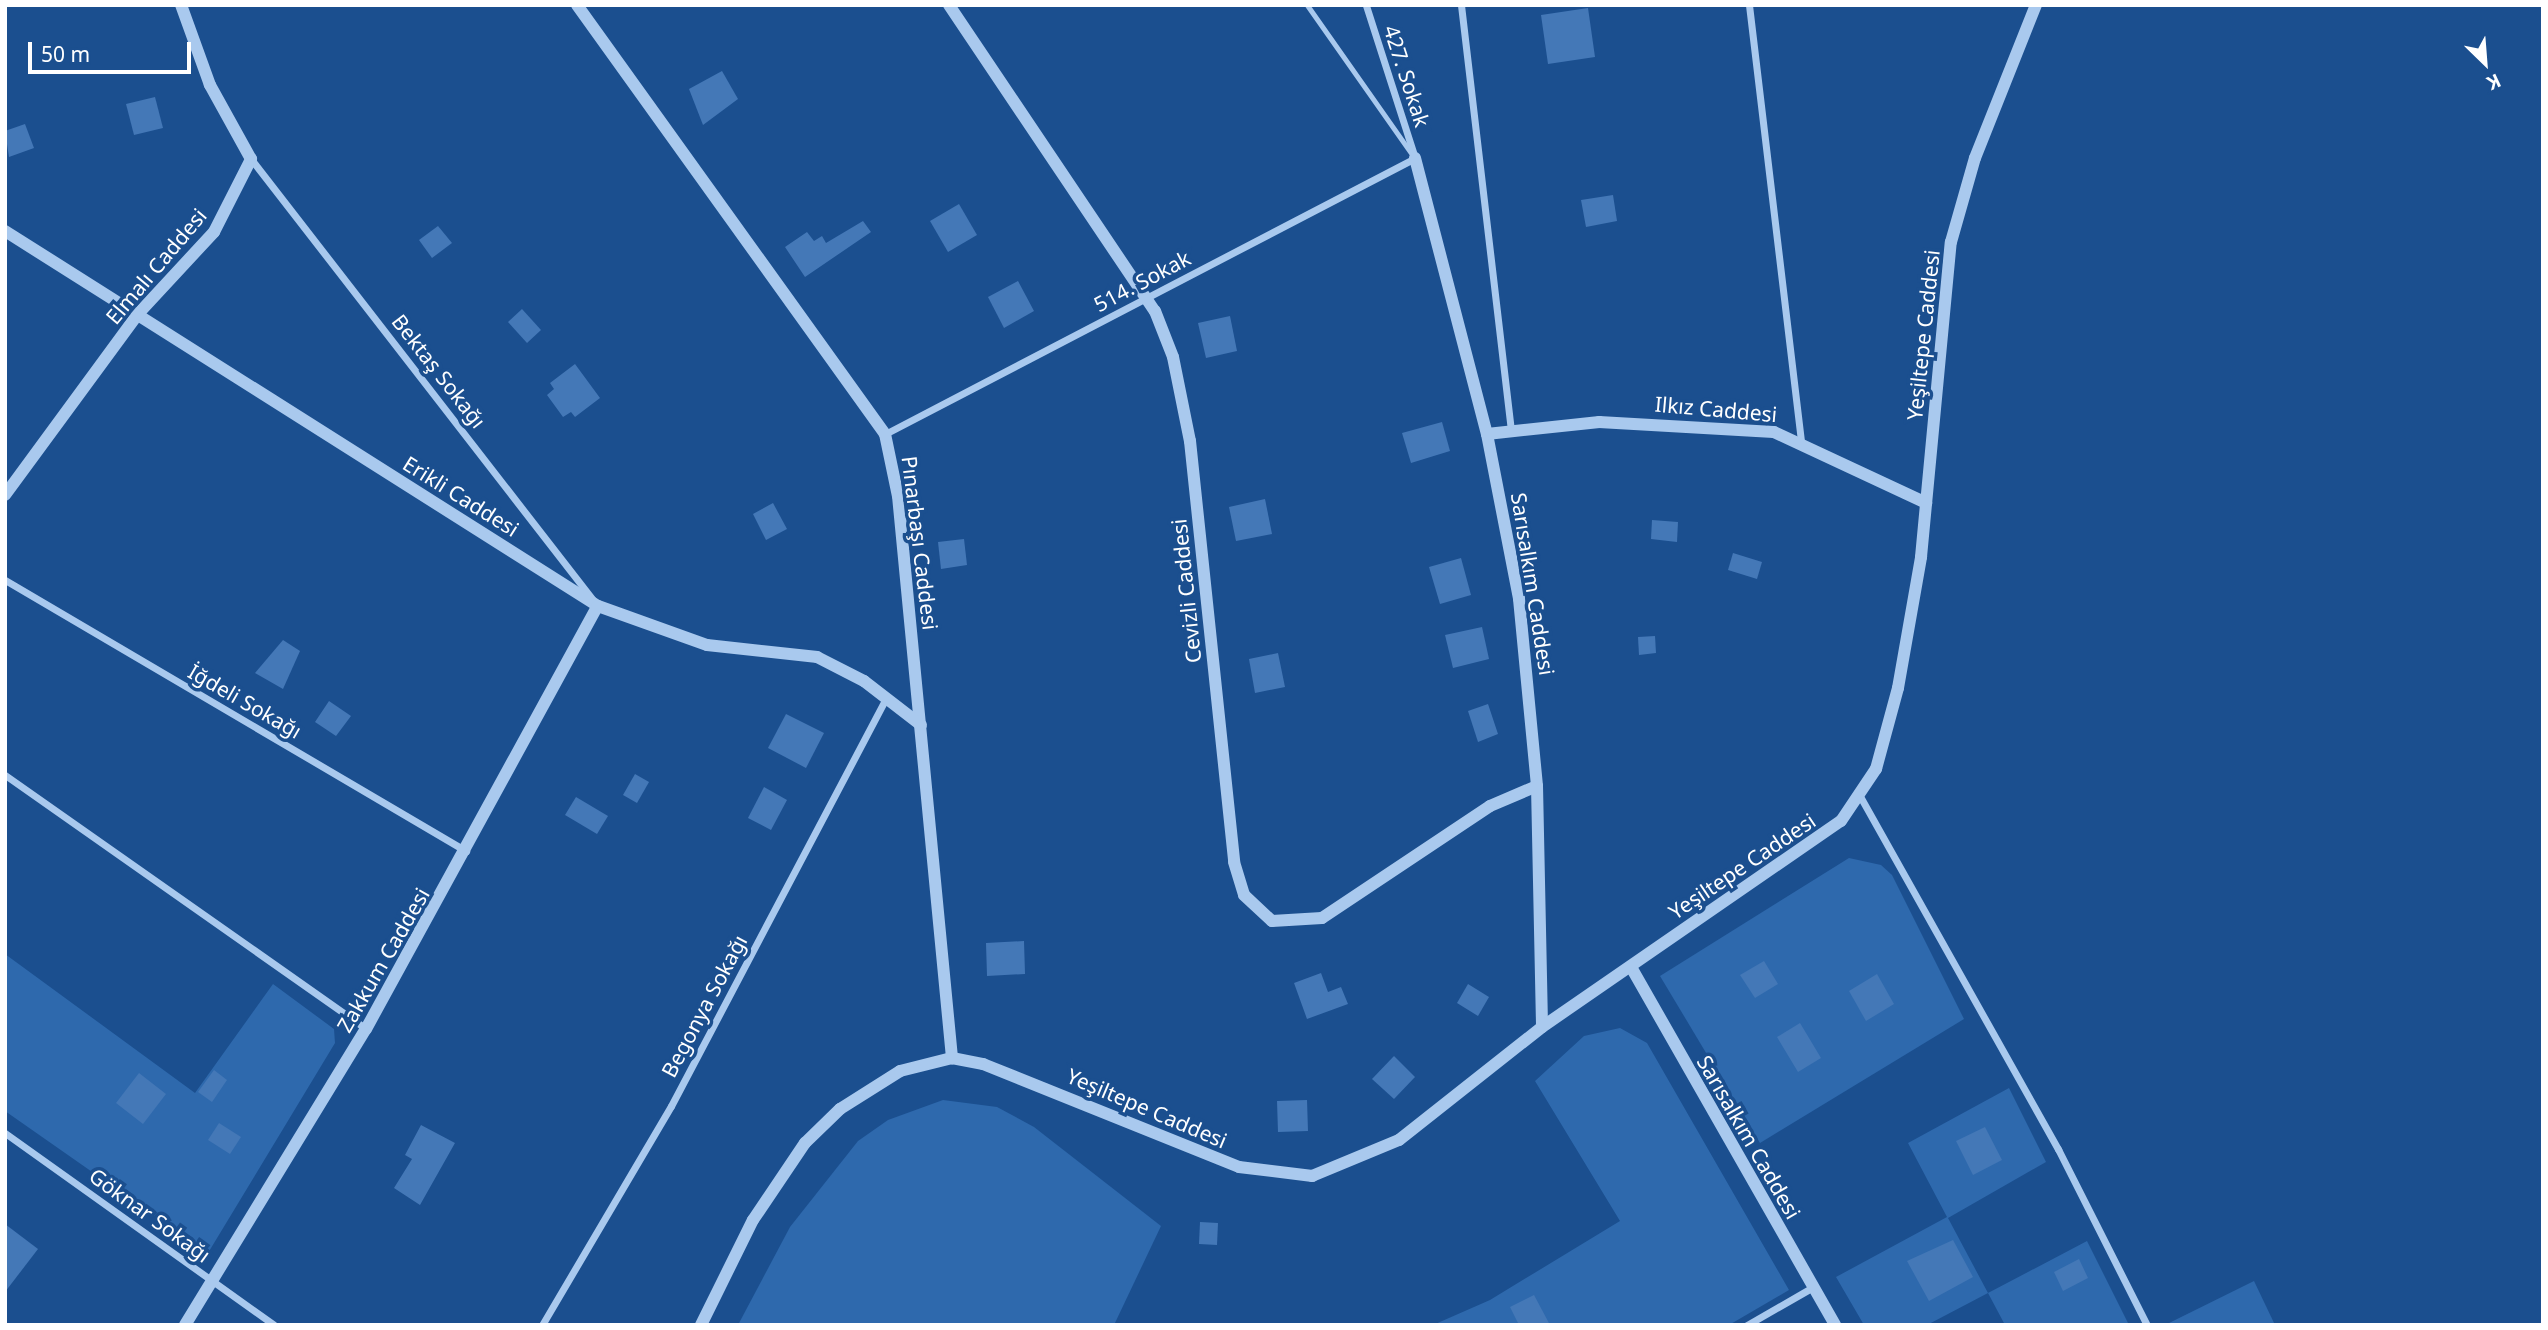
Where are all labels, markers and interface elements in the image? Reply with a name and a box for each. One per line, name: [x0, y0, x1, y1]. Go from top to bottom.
street label: 427. Sokak: [1379, 22, 1435, 130]
scale bar: [32, 28, 194, 72]
north arrow: [2450, 28, 2520, 98]
text: 50 m: [41, 40, 90, 68]
text: K: [2483, 68, 2505, 96]
street label: Elmalı Caddesi: [100, 203, 212, 329]
street label: 514. Sokak: [1089, 245, 1195, 317]
street label: Yeşiltepe Caddesi: [1902, 248, 1944, 422]
street label: Bektaş Sokağı: [387, 309, 491, 433]
street label: Ilkız Caddesi: [1654, 391, 1778, 427]
street label: Erikli Caddesi: [399, 450, 523, 542]
street label: Pınarbaşı Caddesi: [897, 454, 943, 632]
street label: Sarısalkım Caddesi: [1506, 491, 1560, 677]
street label: Cevizli Caddesi: [1166, 518, 1206, 664]
street label: İğdeli Sokağı: [184, 658, 306, 744]
street label: Yeşiltepe Caddesi: [1664, 808, 1820, 924]
street label: Zakkum Caddesi: [331, 883, 435, 1037]
street label: Begonya Sokağı: [656, 931, 752, 1081]
street label: Sarısalkım Caddesi: [1692, 1051, 1806, 1223]
street label: Yeşiltepe Caddesi: [1063, 1063, 1231, 1153]
street label: Göknar Sokağı: [84, 1163, 216, 1267]

